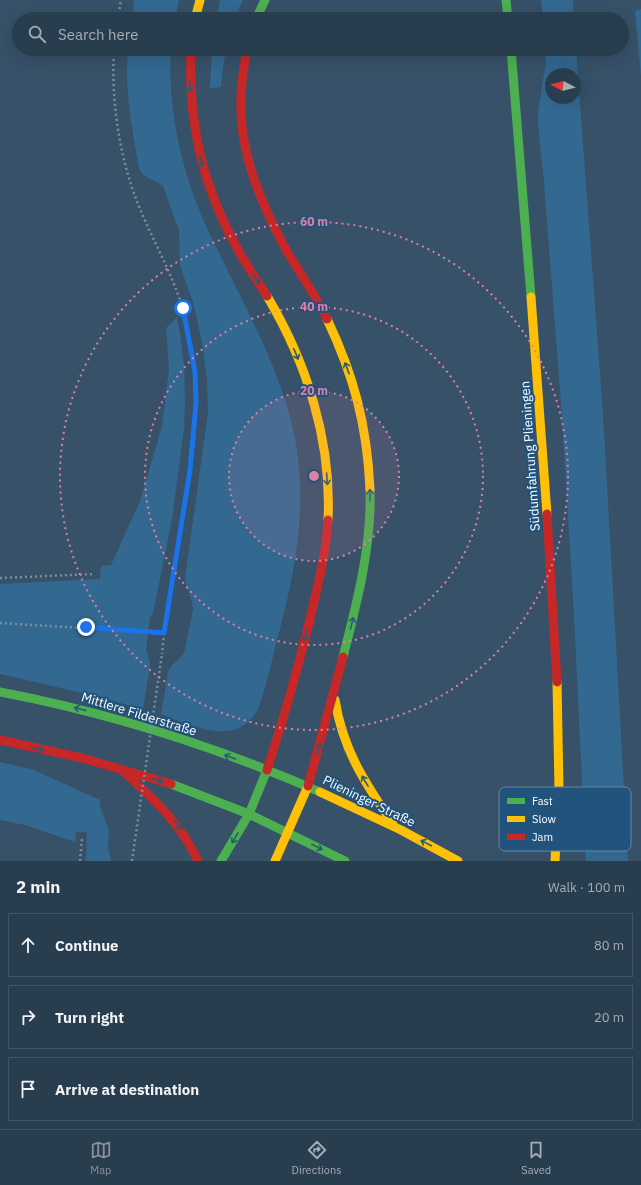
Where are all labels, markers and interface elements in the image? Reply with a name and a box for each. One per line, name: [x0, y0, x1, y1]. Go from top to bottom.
search box: [12, 12, 629, 56]
icon: search: [26, 23, 48, 45]
text: Search here: [58, 25, 138, 44]
north arrow: [545, 68, 581, 104]
one-way arrow: [186, 79, 194, 92]
one-way arrow: [198, 155, 205, 168]
text: 60 m: [300, 214, 328, 229]
one-way arrow: [251, 273, 260, 284]
route start: [174, 299, 192, 317]
text: 40 m: [300, 299, 328, 314]
one-way arrow: [292, 347, 300, 359]
one-way arrow: [343, 361, 350, 374]
street label: Südumfahrung Plieningen: [516, 380, 544, 532]
text: 20 m: [300, 383, 328, 398]
centre of rings: [307, 469, 321, 483]
one-way arrow: [324, 472, 331, 485]
one-way arrow: [366, 489, 374, 502]
one-way arrow: [349, 617, 357, 630]
route end: [77, 618, 95, 636]
one-way arrow: [302, 628, 309, 641]
street label: Mittlere Filderstraße: [79, 688, 199, 740]
one-way arrow: [73, 705, 86, 713]
one-way arrow: [316, 743, 324, 756]
one-way arrow: [31, 745, 44, 753]
one-way arrow: [225, 752, 237, 760]
street label: Plieninger Straße: [320, 771, 418, 831]
one-way arrow: [361, 775, 369, 787]
one-way arrow: [151, 777, 163, 785]
legend: [499, 787, 631, 851]
text: Fast: [532, 794, 553, 808]
text: Slow: [532, 812, 556, 826]
one-way arrow: [174, 819, 182, 830]
text: Jam: [532, 830, 553, 844]
one-way arrow: [231, 832, 239, 844]
one-way arrow: [420, 839, 432, 846]
one-way arrow: [311, 843, 323, 851]
text: 2 min: [16, 876, 60, 898]
text: Walk · 100 m: [548, 879, 625, 896]
icon: ahead: [17, 934, 39, 956]
text: Continue: [55, 936, 119, 955]
text: 80 m: [594, 937, 624, 954]
icon: right: [17, 1006, 39, 1028]
text: Turn right: [55, 1008, 124, 1027]
text: 20 m: [594, 1009, 624, 1026]
icon: arrive: [17, 1078, 39, 1100]
text: Arrive at destination: [55, 1080, 199, 1099]
tab: Map: [90, 1139, 112, 1177]
tab: Directions: [292, 1139, 342, 1177]
tab: Saved: [521, 1139, 551, 1177]

